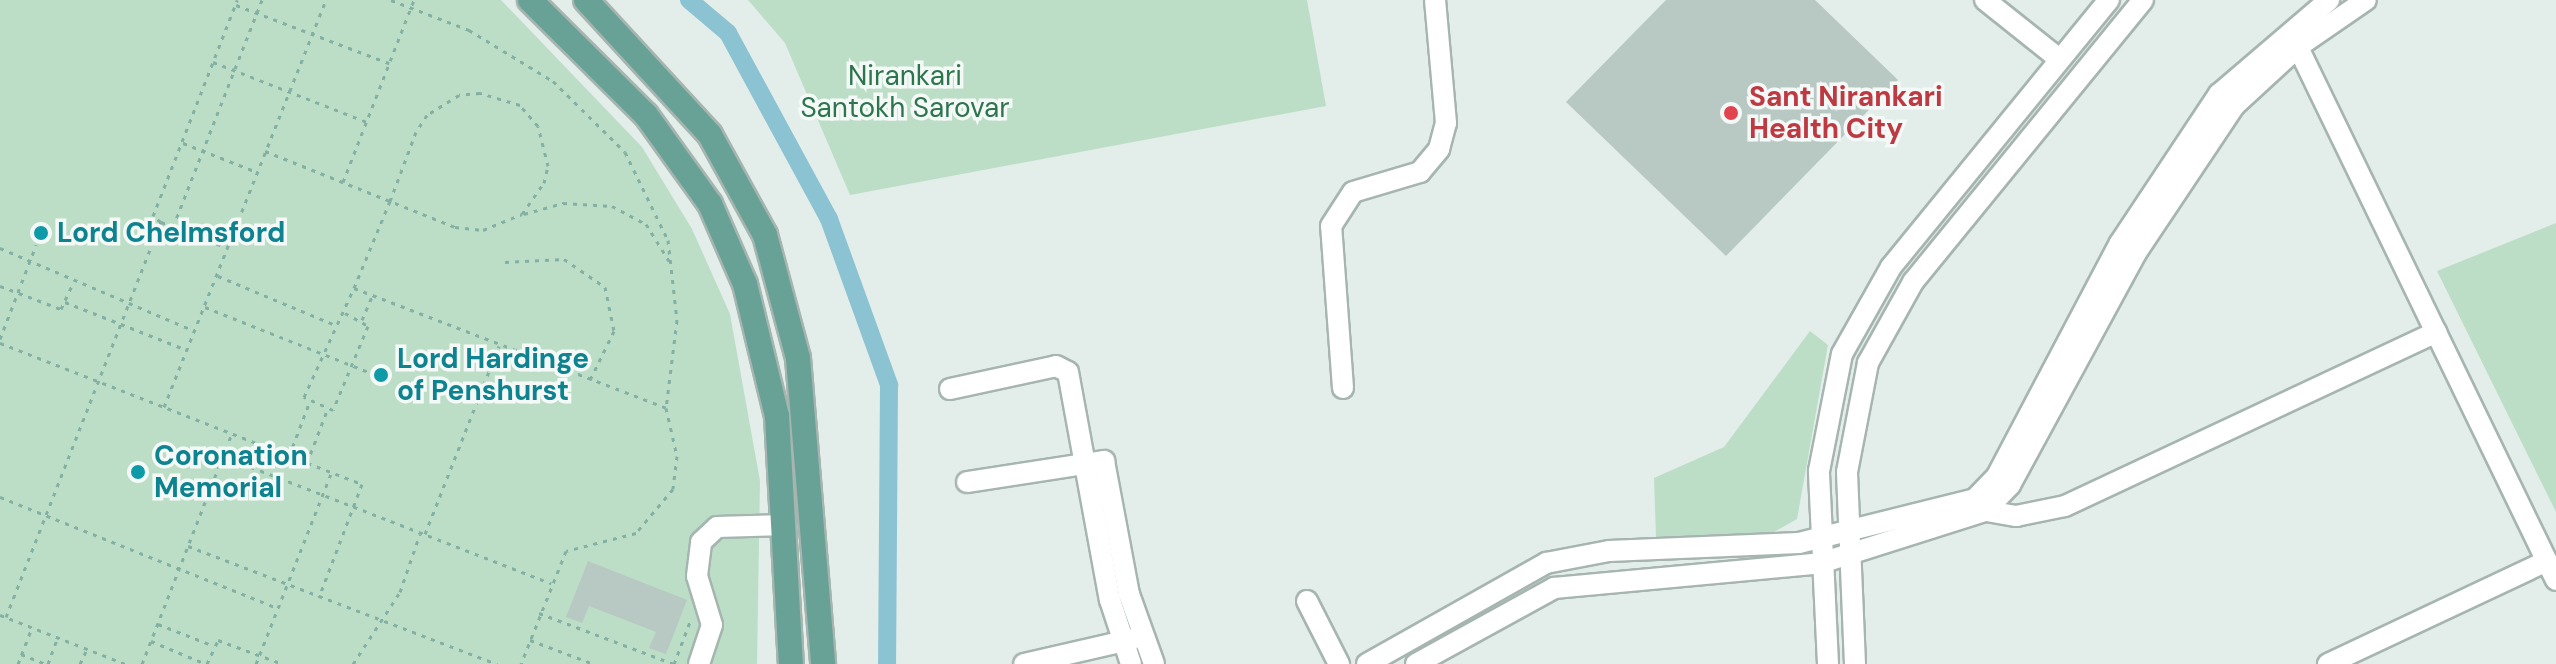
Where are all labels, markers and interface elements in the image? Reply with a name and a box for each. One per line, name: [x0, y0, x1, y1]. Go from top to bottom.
park label: Nirankari Santokh Sarovar: [800, 59, 1010, 125]
place label: Sant Nirankari Health City: [1749, 80, 1943, 146]
marker: Sant Nirankari Health City: [1720, 102, 1742, 124]
place label: Lord Chelmsford: [57, 216, 285, 250]
marker: Lord Chelmsford: [32, 224, 50, 242]
place label: Lord Hardinge of Penshurst: [397, 342, 589, 408]
marker: Lord Hardinge of Penshurst: [372, 366, 390, 384]
place label: Coronation Memorial: [154, 439, 308, 505]
marker: Coronation Memorial: [129, 463, 147, 481]

